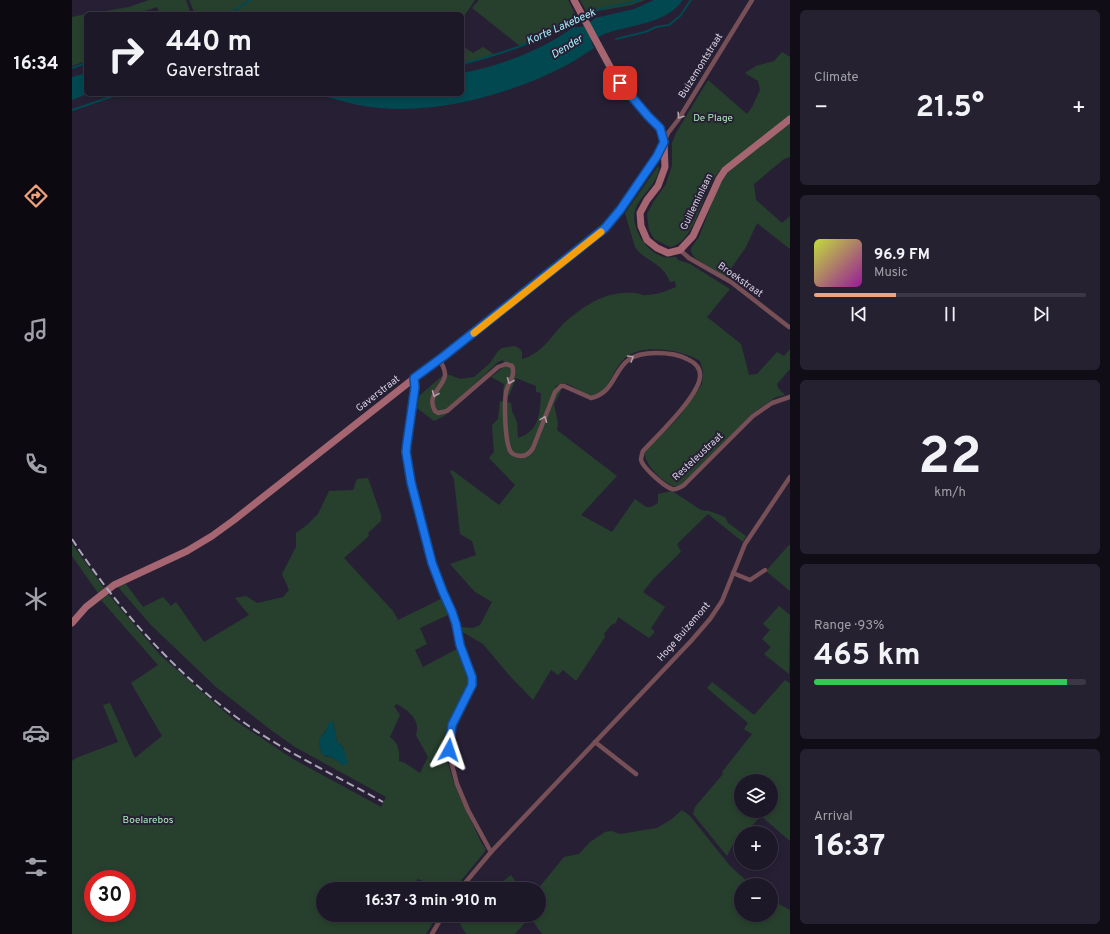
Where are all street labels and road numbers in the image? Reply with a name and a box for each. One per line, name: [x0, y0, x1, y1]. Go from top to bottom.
street label: Buizemontstraat: [676, 31, 726, 101]
street label: Guilleminlaan: [678, 172, 716, 232]
street label: Broekstraat: [715, 260, 765, 300]
street label: Gaverstraat: [353, 373, 403, 415]
street label: Resteleustraat: [670, 430, 726, 484]
street label: Hoge Buizemont: [655, 599, 714, 664]

